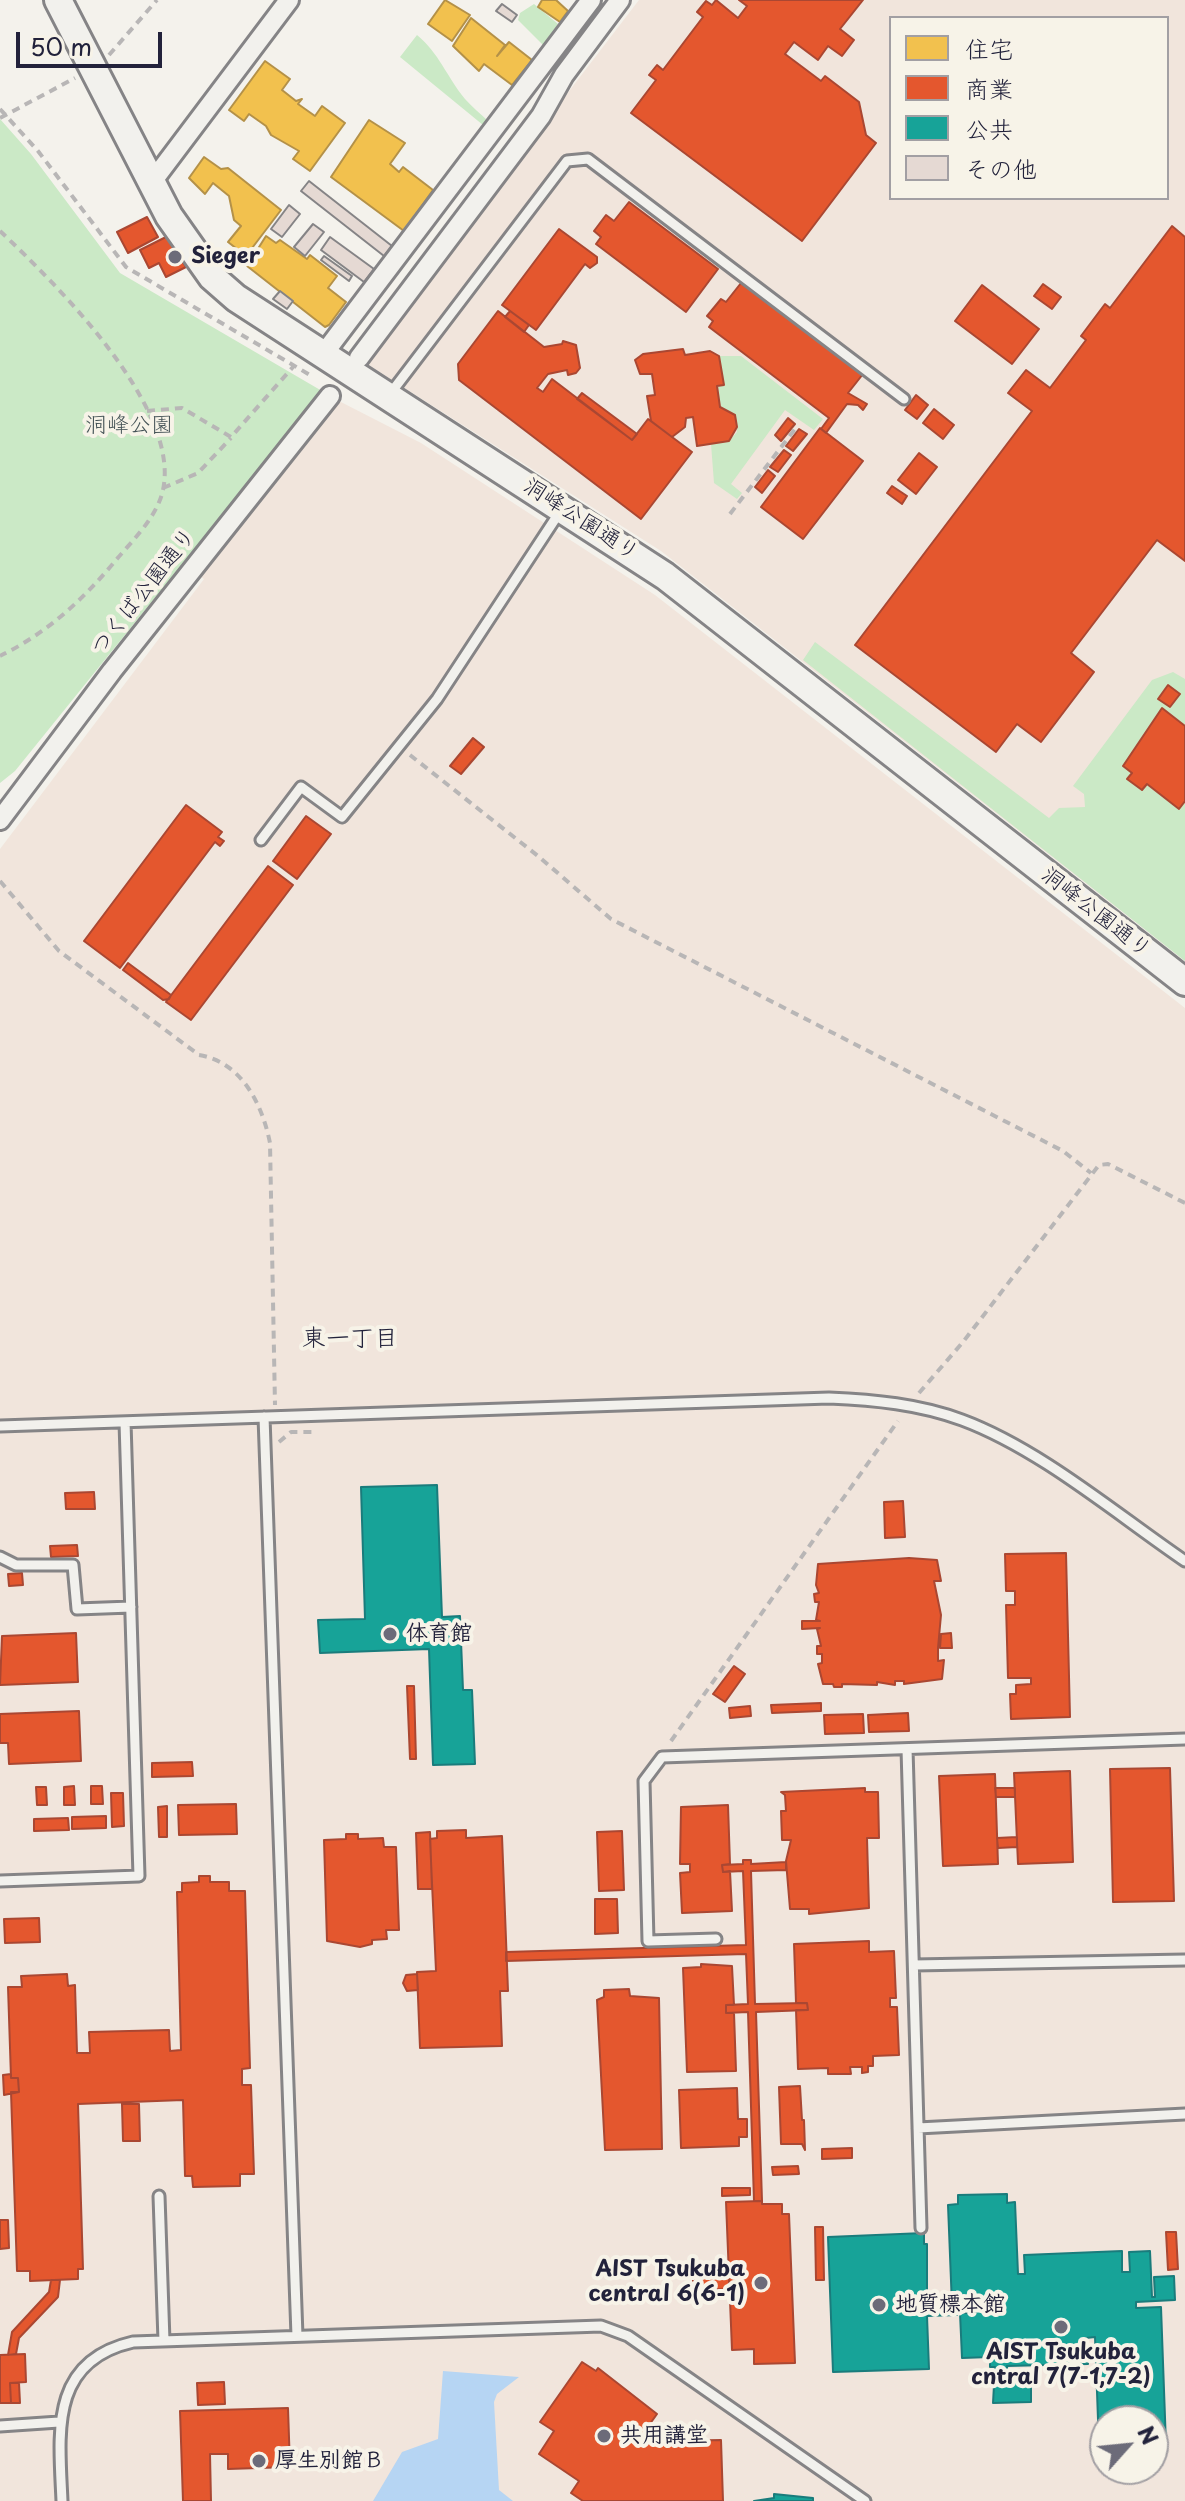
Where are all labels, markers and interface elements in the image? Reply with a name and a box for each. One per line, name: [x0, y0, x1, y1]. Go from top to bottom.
scale bar: [20, 16, 166, 66]
legend: [889, 16, 1169, 200]
text: 50 m: [30, 28, 92, 64]
text: 住宅: [965, 30, 1013, 66]
text: 商業: [965, 70, 1013, 106]
text: 公共: [965, 110, 1013, 146]
text: その他: [965, 150, 1037, 186]
place label: Sieger: [191, 244, 260, 270]
marker: Sieger: [166, 248, 184, 266]
park label: 洞峰公園: [85, 413, 173, 439]
street label: 洞峰公園通り: [518, 473, 644, 567]
street label: つくば公園通り: [86, 523, 202, 661]
street label: 洞峰公園通り: [1036, 862, 1156, 964]
district label: 東一丁目: [302, 1325, 398, 1353]
place label: 体育館: [406, 1621, 472, 1647]
marker: 体育館: [381, 1625, 399, 1643]
place label: AIST Tsukuba central 6(6-1): [589, 2257, 745, 2308]
marker: AIST Tsukuba central 6(6-1): [752, 2274, 770, 2292]
place label: 地質標本館: [895, 2292, 1005, 2318]
marker: 地質標本館: [870, 2296, 888, 2314]
marker: AIST Tsukuba cntral 7(7-1,7-2): [1052, 2318, 1070, 2336]
place label: AIST Tsukuba cntral 7(7-1,7-2): [971, 2340, 1151, 2392]
north arrow: [1089, 2405, 1169, 2485]
text: N: [1130, 2420, 1168, 2450]
place label: 共用講堂: [620, 2423, 708, 2449]
marker: 共用講堂: [595, 2427, 613, 2445]
place label: 厚生別館Ｂ: [275, 2448, 385, 2474]
marker: 厚生別館Ｂ: [250, 2452, 268, 2470]

